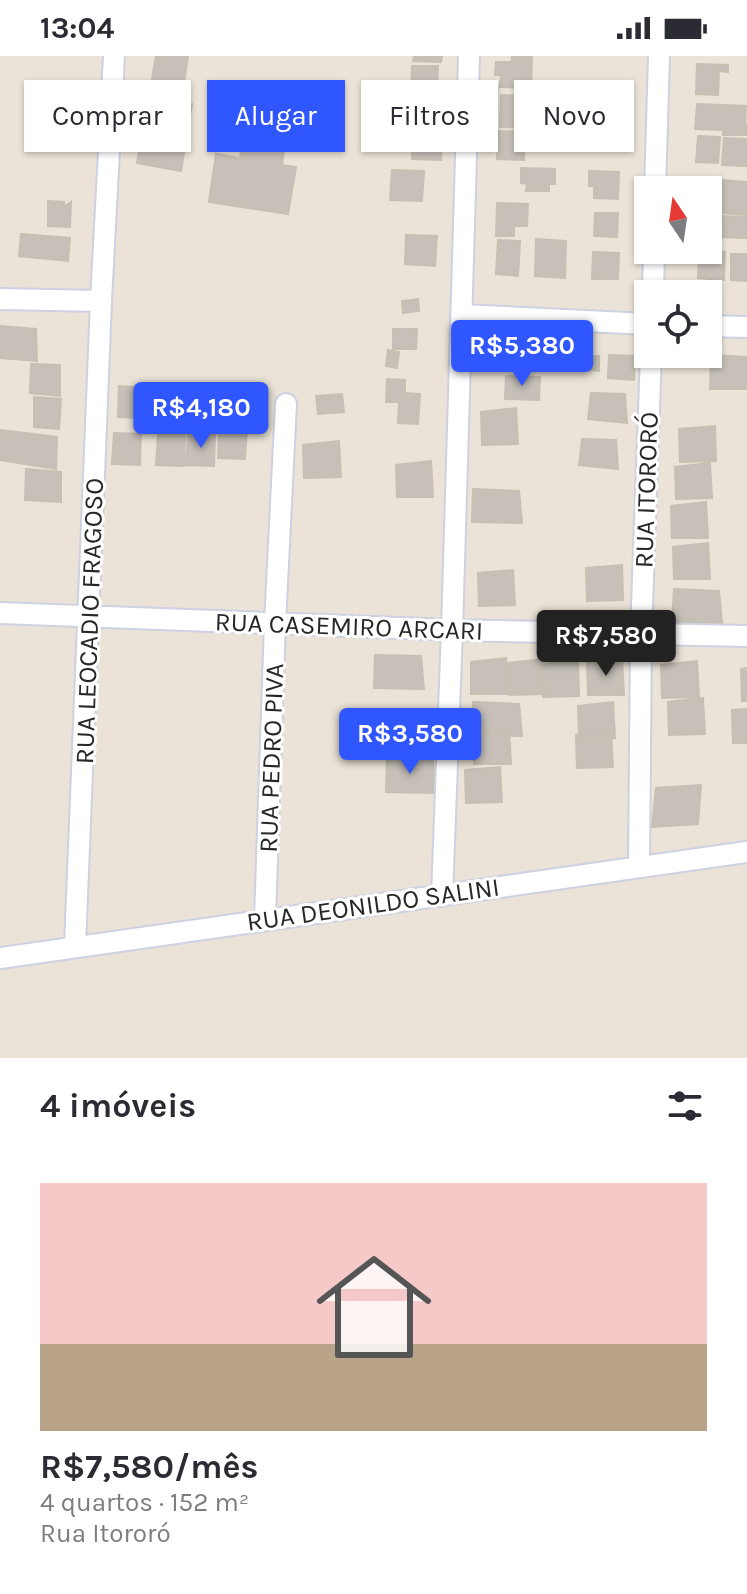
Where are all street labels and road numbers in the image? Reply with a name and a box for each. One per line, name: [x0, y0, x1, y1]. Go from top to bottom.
street label: RUA ITORORÓ: [627, 411, 665, 569]
street label: RUA LEOCADIO FRAGOSO: [69, 477, 110, 765]
street label: RUA CASEMIRO ARCARI: [214, 606, 484, 647]
street label: RUA PEDRO PIVA: [253, 663, 290, 853]
street label: RUA DEONILDO SALINI: [245, 871, 502, 938]

